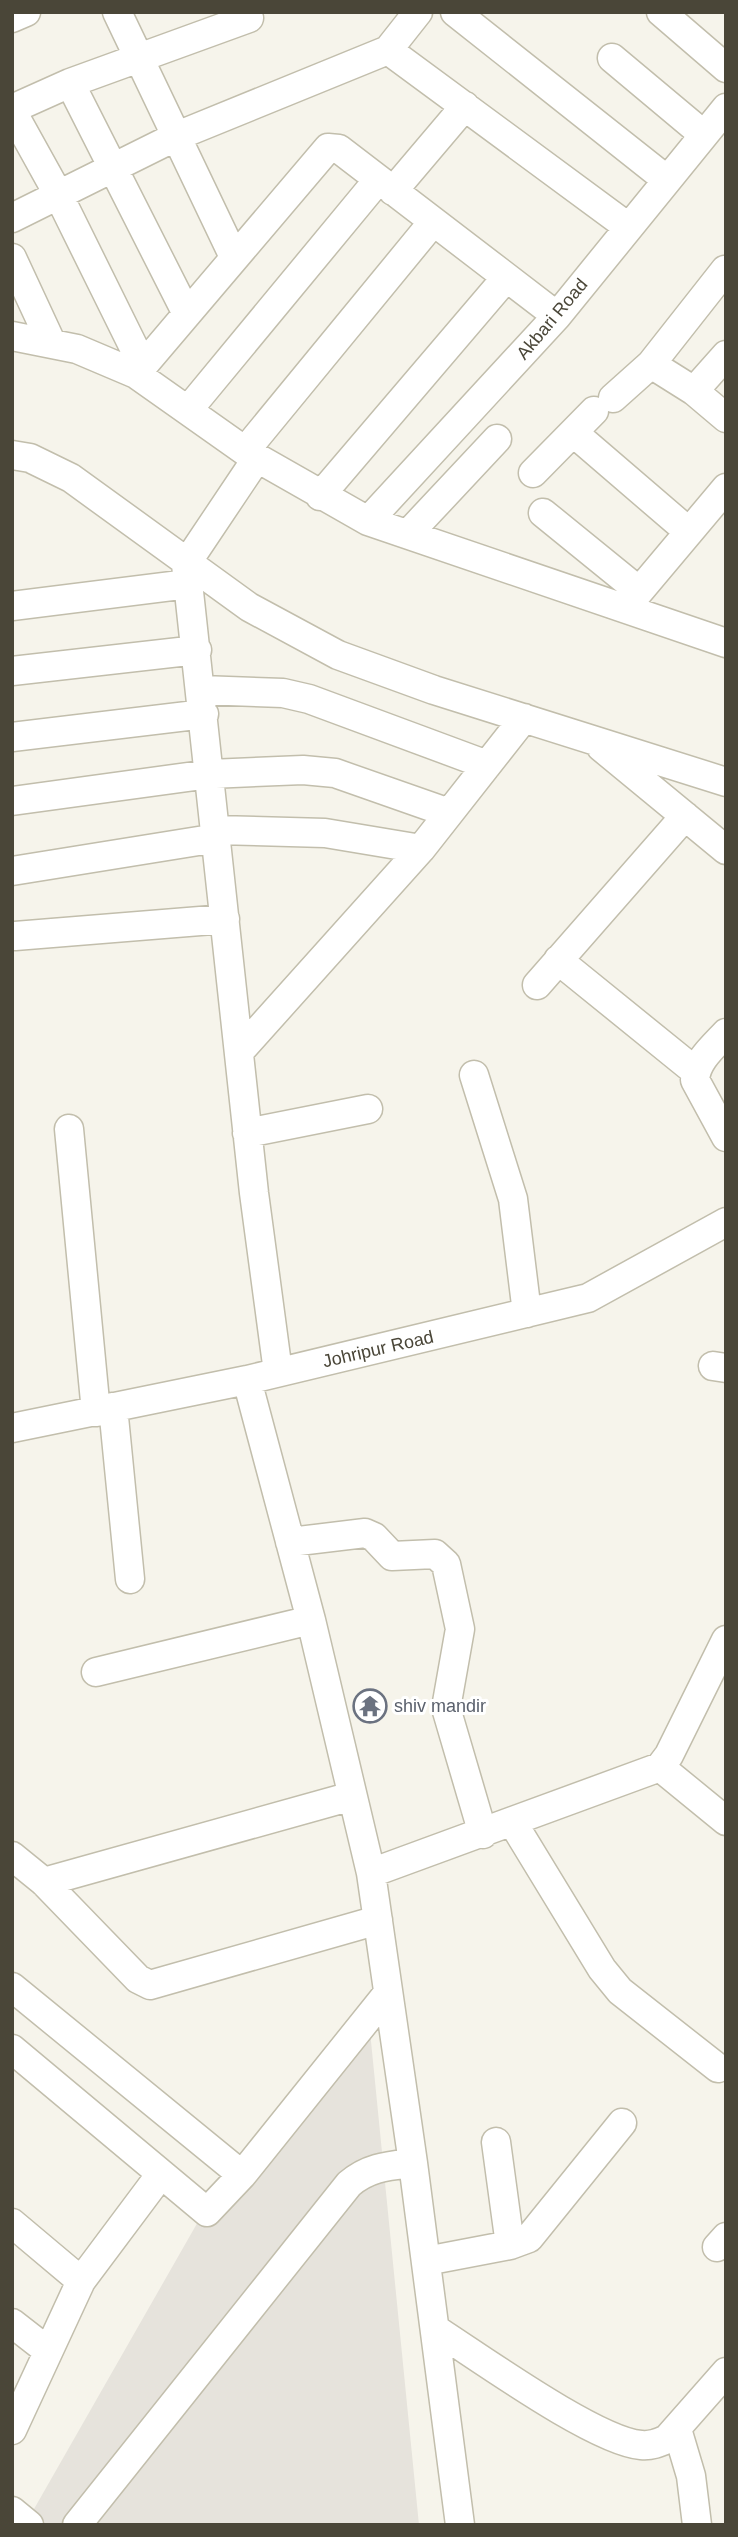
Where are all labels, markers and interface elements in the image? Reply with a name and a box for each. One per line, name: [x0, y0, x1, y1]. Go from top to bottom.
street label: Akbari Road: [513, 275, 591, 363]
street label: Johripur Road: [321, 1327, 435, 1371]
temple icon: shiv mandir: [351, 1687, 389, 1725]
place label: shiv mandir: [394, 1696, 486, 1716]

